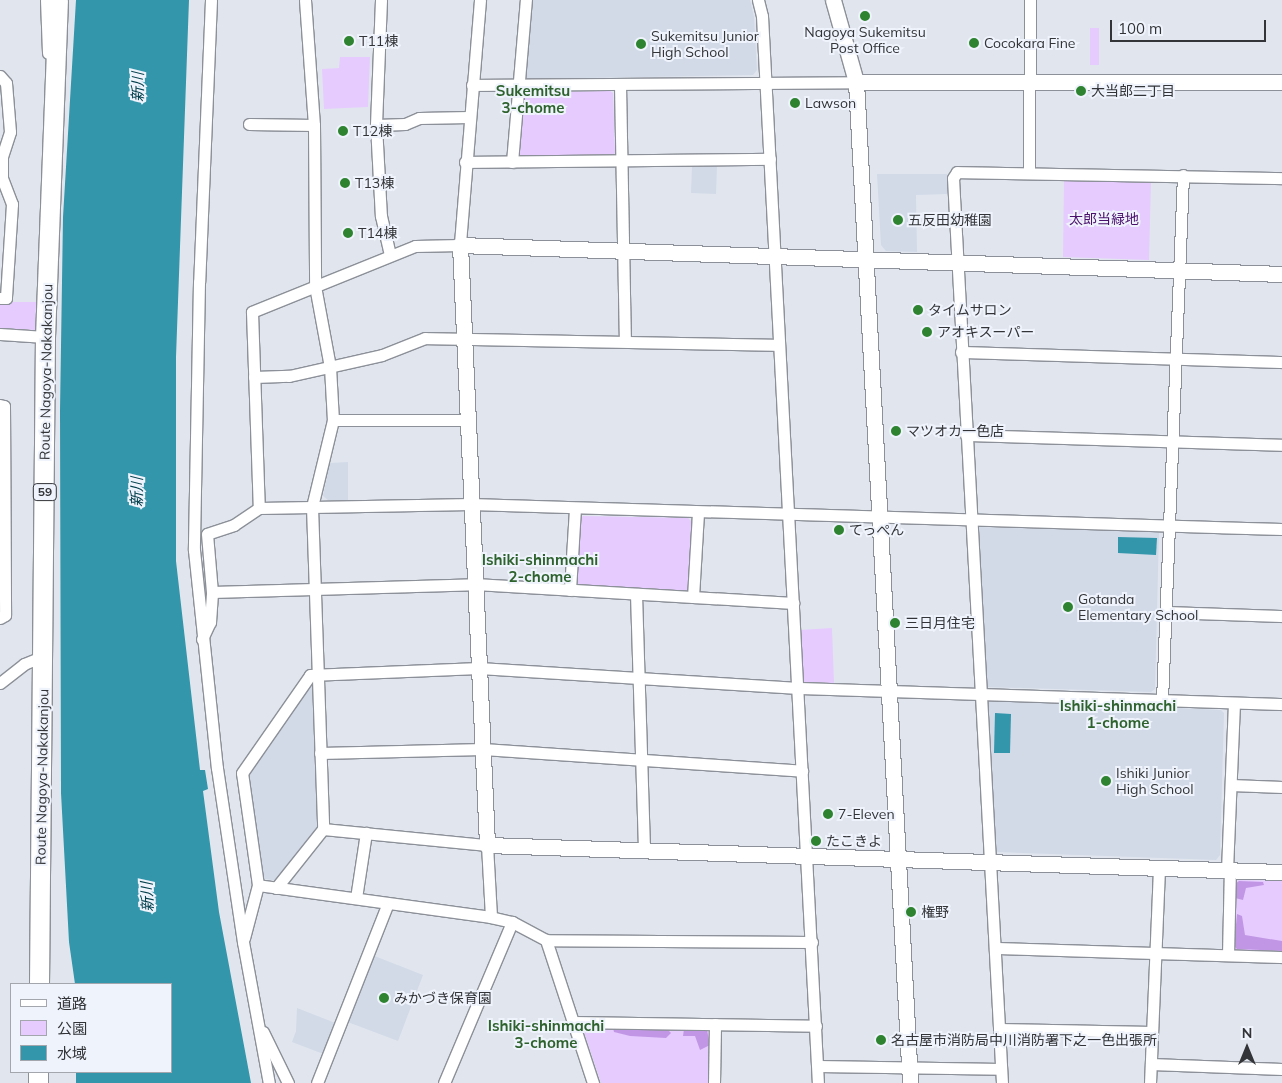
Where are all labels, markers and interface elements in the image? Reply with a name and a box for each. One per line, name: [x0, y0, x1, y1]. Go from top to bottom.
marker: Nagoya Sukemitsu Post Office: [859, 10, 871, 22]
scale bar: [1112, 10, 1268, 42]
text: 100 m: [1118, 19, 1162, 38]
place label: Nagoya Sukemitsu Post Office: [804, 24, 926, 56]
place label: Sukemitsu Junior High School: [651, 28, 759, 60]
place label: T11棟: [359, 33, 398, 49]
marker: T11棟: [343, 35, 355, 47]
place label: Cocokara Fine: [984, 35, 1075, 51]
marker: Cocokara Fine: [968, 37, 980, 49]
marker: Sukemitsu Junior High School: [635, 38, 647, 50]
water label: 新川: [129, 72, 147, 102]
district label: Sukemitsu 3-chome: [496, 81, 570, 116]
place label: 大当郎二丁目: [1091, 83, 1175, 99]
marker: 大当郎二丁目: [1075, 85, 1087, 97]
place label: Lawson: [805, 95, 856, 111]
marker: Lawson: [789, 97, 801, 109]
place label: T12棟: [353, 123, 392, 139]
marker: T12棟: [337, 125, 349, 137]
place label: T13棟: [355, 175, 394, 191]
marker: T13棟: [339, 177, 351, 189]
park label: 太郎当緑地: [1069, 211, 1139, 227]
place label: 五反田幼稚園: [908, 212, 992, 228]
marker: 五反田幼稚園: [892, 214, 904, 226]
place label: T14棟: [358, 225, 397, 241]
marker: T14棟: [342, 227, 354, 239]
street label: Route Nagoya-Nakakanjou: [36, 284, 56, 460]
place label: タイムサロン: [928, 302, 1012, 318]
marker: タイムサロン: [912, 304, 924, 316]
place label: アオキスーパー: [937, 324, 1035, 340]
marker: アオキスーパー: [921, 326, 933, 338]
place label: マツオカ一色店: [906, 423, 1004, 439]
marker: マツオカ一色店: [890, 425, 902, 437]
water label: 新川: [128, 477, 146, 507]
road number: 59: [32, 482, 58, 502]
place label: てっぺん: [849, 522, 905, 538]
marker: てっぺん: [833, 524, 845, 536]
district label: Ishiki-shinmachi 2-chome: [482, 550, 598, 585]
place label: Gotanda Elementary School: [1078, 591, 1198, 624]
marker: Gotanda Elementary School: [1062, 601, 1074, 613]
place label: 三日月住宅: [905, 615, 975, 631]
marker: 三日月住宅: [889, 617, 901, 629]
street label: Route Nagoya-Nakakanjou: [32, 689, 52, 865]
district label: Ishiki-shinmachi 1-chome: [1060, 696, 1176, 731]
place label: Ishiki Junior High School: [1116, 765, 1194, 798]
marker: Ishiki Junior High School: [1100, 775, 1112, 787]
place label: 7-Eleven: [838, 806, 895, 822]
marker: 7-Eleven: [822, 808, 834, 820]
place label: たこきよ: [826, 833, 882, 849]
marker: たこきよ: [810, 835, 822, 847]
water label: 新川: [137, 882, 157, 912]
place label: 権野: [921, 904, 949, 920]
marker: 権野: [905, 906, 917, 918]
legend: [10, 983, 172, 1073]
place label: みかづき保育園: [394, 990, 492, 1006]
marker: みかづき保育園: [378, 992, 390, 1004]
text: 道路: [57, 994, 87, 1013]
district label: Ishiki-shinmachi 3-chome: [488, 1016, 604, 1051]
text: 公園: [57, 1019, 87, 1038]
north arrow: [1222, 1023, 1272, 1073]
text: N: [1242, 1024, 1252, 1042]
place label: 名古屋市消防局中川消防署下之一色出張所: [891, 1032, 1157, 1048]
marker: 名古屋市消防局中川消防署下之一色出張所: [875, 1034, 887, 1046]
text: 水域: [57, 1044, 87, 1063]

